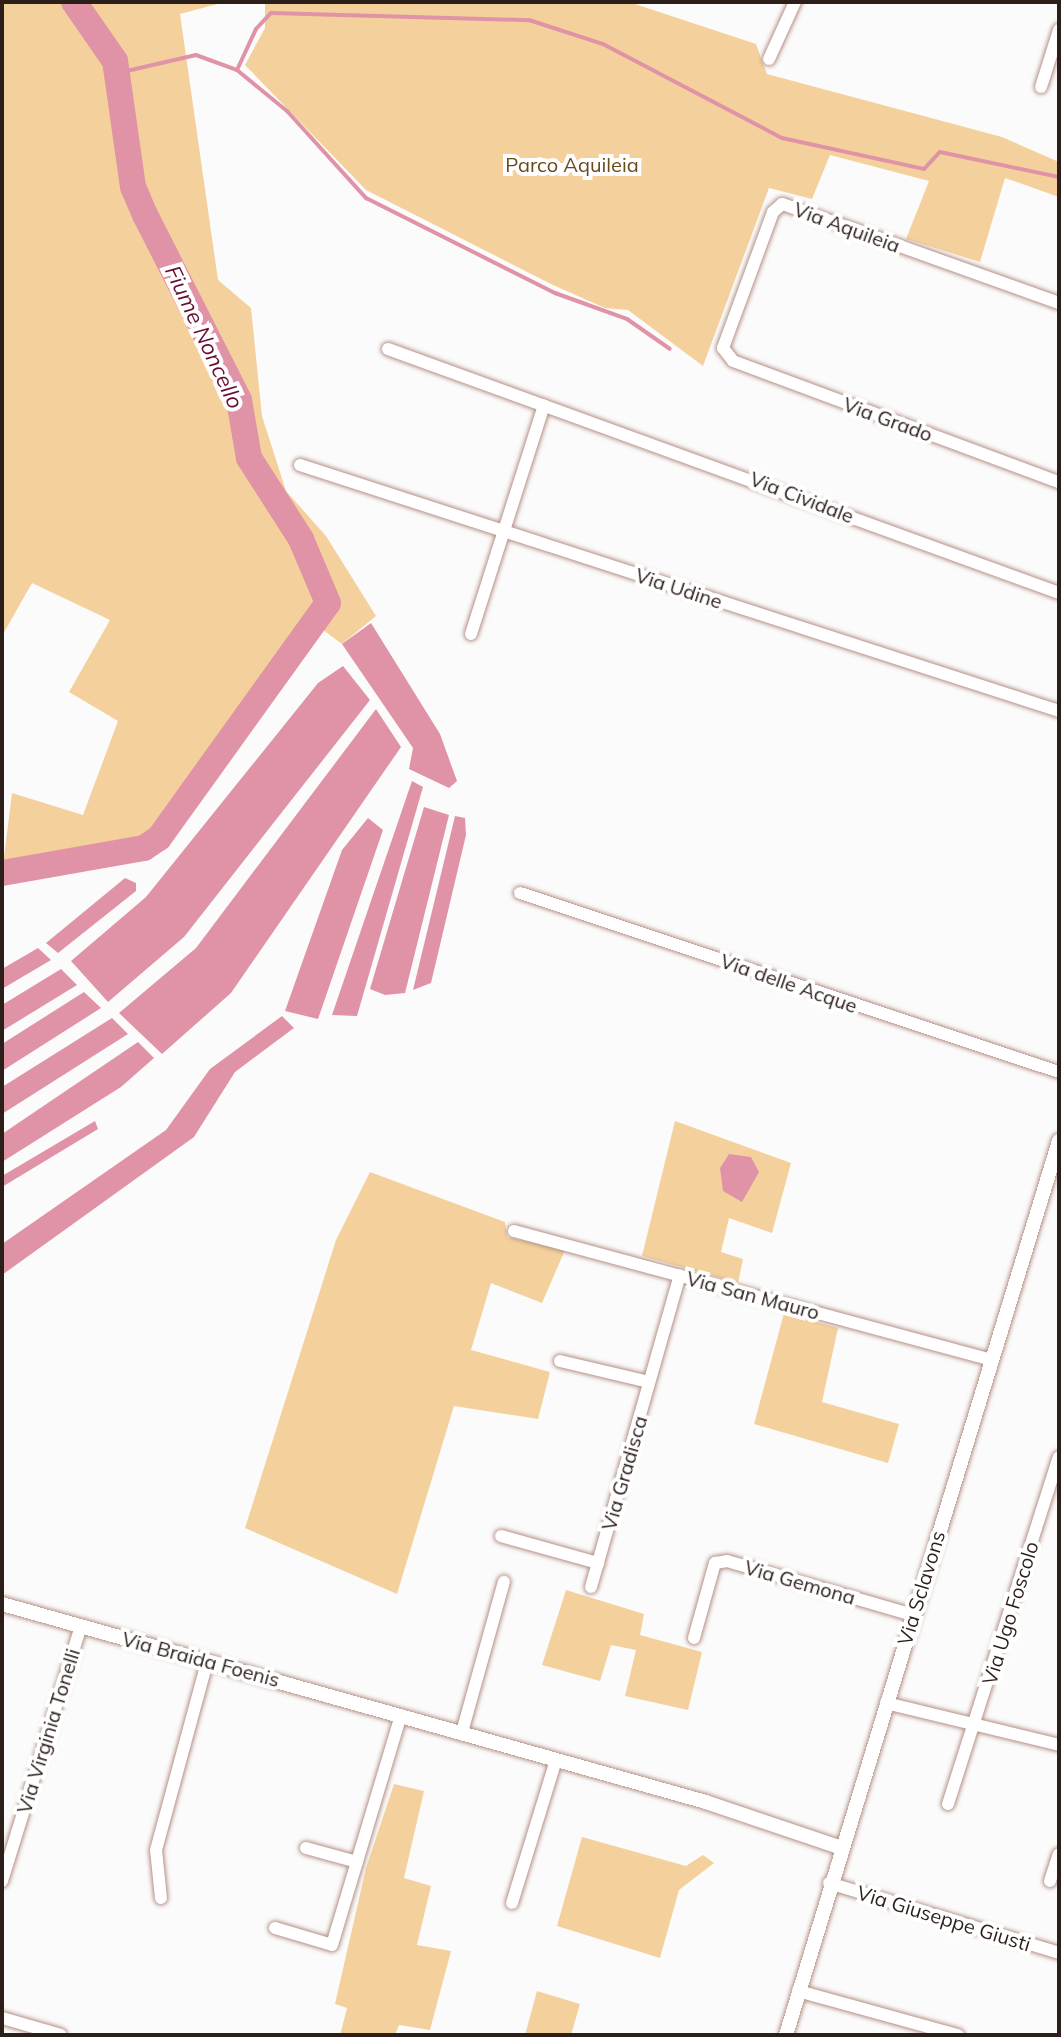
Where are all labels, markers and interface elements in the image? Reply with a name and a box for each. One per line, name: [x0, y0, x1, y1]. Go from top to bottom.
park label: Parco Aquileia: [505, 152, 639, 176]
street label: Via Aquileia: [791, 197, 903, 257]
water label: Fiume Noncello: [159, 261, 249, 413]
street label: Via Grado: [840, 392, 936, 446]
street label: Via Cividale: [747, 466, 857, 528]
street label: Via Udine: [633, 563, 725, 613]
street label: Via delle Acque: [717, 948, 861, 1018]
street label: Via San Mauro: [684, 1266, 822, 1324]
street label: Via Gradisca: [596, 1413, 652, 1533]
street label: Via Sclavons: [892, 1528, 950, 1648]
street label: Via Ugo Foscolo: [977, 1538, 1043, 1688]
street label: Via Gemona: [742, 1555, 858, 1609]
street label: Via Braida Foenis: [120, 1626, 282, 1692]
street label: Via Virginia Tonelli: [12, 1646, 84, 1816]
street label: Via Giuseppe Giusti: [854, 1880, 1034, 1956]

